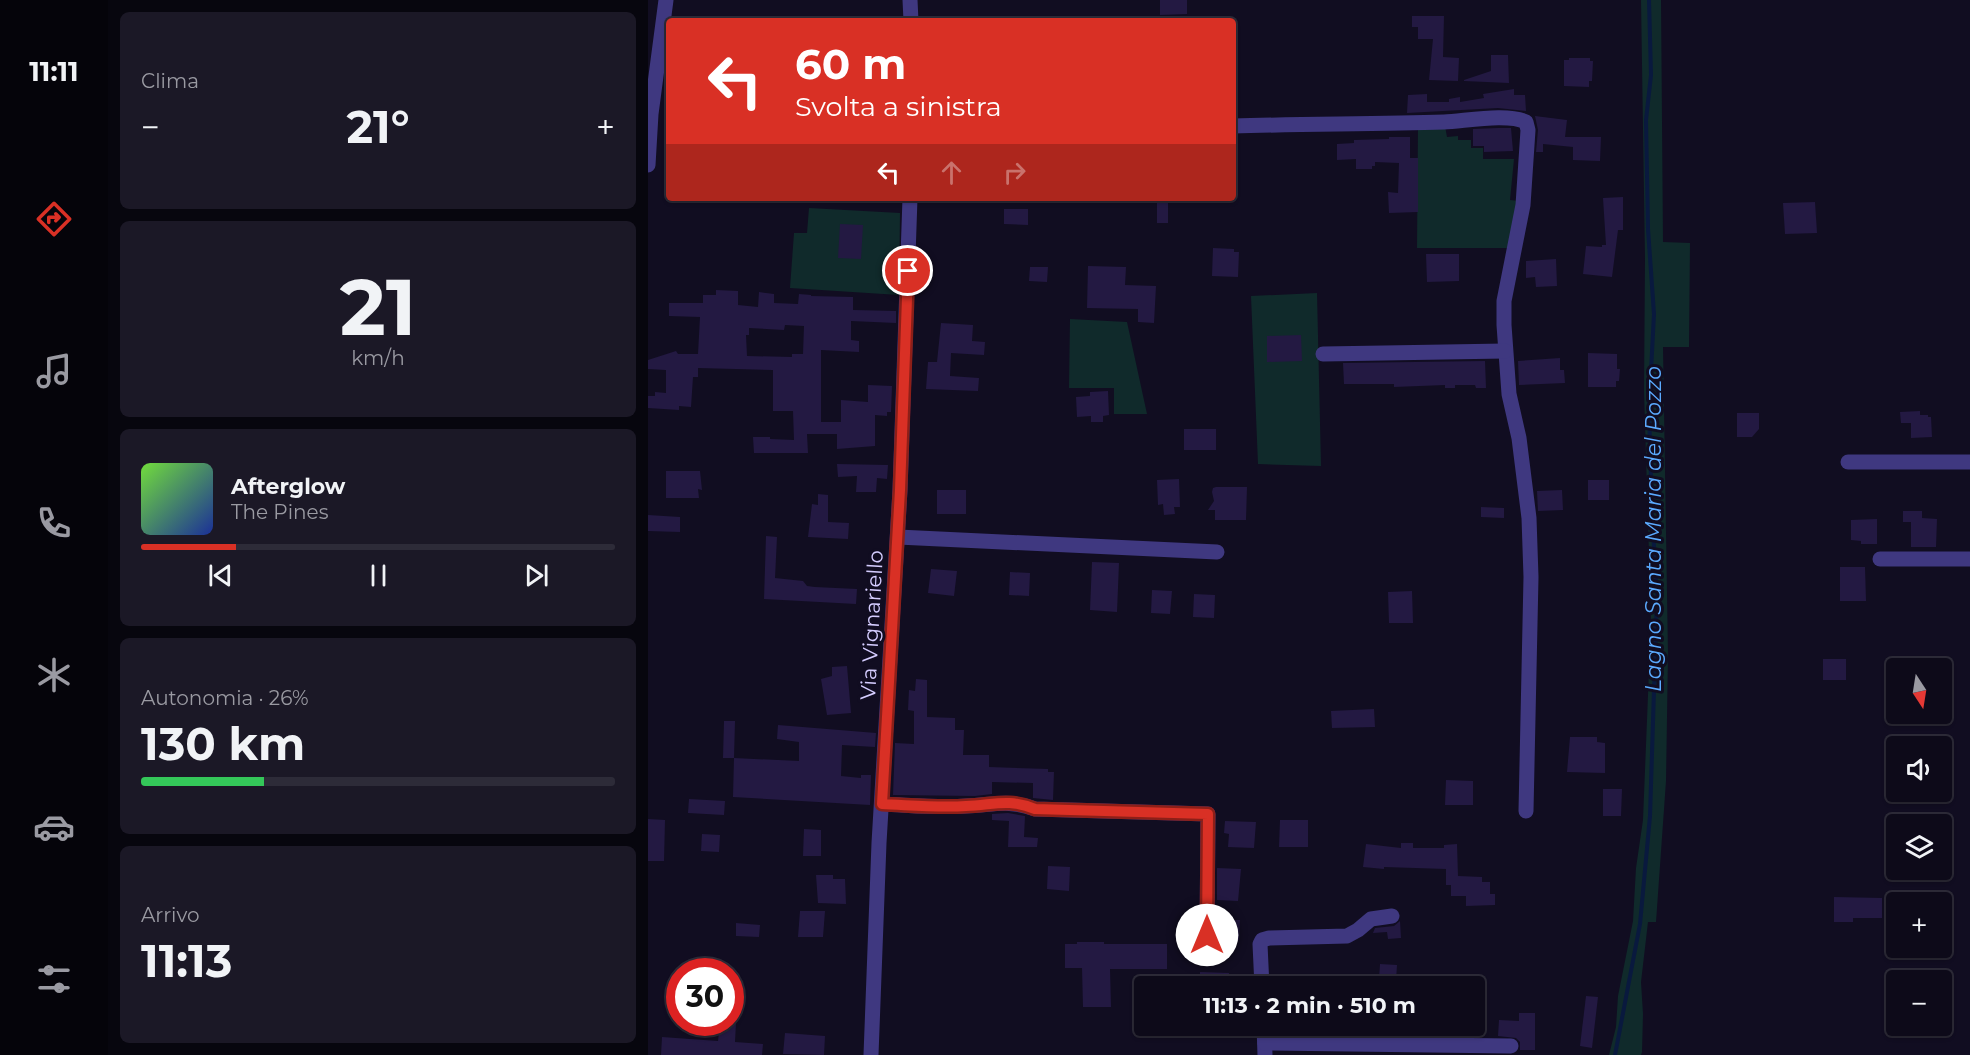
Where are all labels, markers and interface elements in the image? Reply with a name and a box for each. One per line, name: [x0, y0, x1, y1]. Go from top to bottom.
text: 60 m: [795, 38, 906, 90]
icon: left: [696, 42, 774, 120]
text: 11:11: [29, 55, 79, 88]
text: Clima: [141, 69, 199, 93]
text: Svolta a sinistra: [795, 90, 1002, 123]
text: 21°: [346, 99, 410, 154]
text: −: [141, 107, 160, 147]
text: +: [596, 107, 615, 147]
icon: left: [872, 156, 905, 189]
icon: ahead: [935, 156, 968, 189]
icon: right: [998, 156, 1031, 189]
icon: directions: [33, 198, 75, 240]
pin: [882, 245, 933, 296]
icon: arrive: [891, 254, 924, 287]
text: 21: [340, 259, 416, 355]
text: km/h: [351, 346, 405, 370]
icon: music: [33, 350, 75, 392]
water label: Lagno Santa Maria del Pozzo: [1640, 366, 1667, 692]
text: Afterglow: [231, 473, 345, 500]
text: The Pines: [231, 500, 328, 524]
icon: phone: [33, 502, 75, 544]
street label: Via Vignariello: [855, 550, 888, 700]
icon: previous: [204, 559, 237, 592]
icon: pause: [362, 559, 395, 592]
icon: next: [520, 559, 553, 592]
icon: climate: [33, 654, 75, 696]
north arrow: [1886, 658, 1952, 724]
map controls: [1886, 658, 1952, 1036]
text: Autonomia · 26%: [141, 686, 309, 710]
text: 130 km: [141, 716, 305, 771]
button: sound: [1886, 736, 1952, 802]
icon: car: [33, 806, 75, 848]
button: layers: [1886, 814, 1952, 880]
button: +: [1886, 892, 1952, 958]
text: Arrivo: [141, 903, 200, 927]
position arrow: [1175, 903, 1239, 967]
text: 11:13: [141, 933, 232, 988]
icon: filters: [33, 958, 75, 1000]
speed limit sign: 30: [666, 958, 744, 1036]
button: −: [1886, 970, 1952, 1036]
text: 11:13 · 2 min · 510 m: [1203, 992, 1416, 1019]

